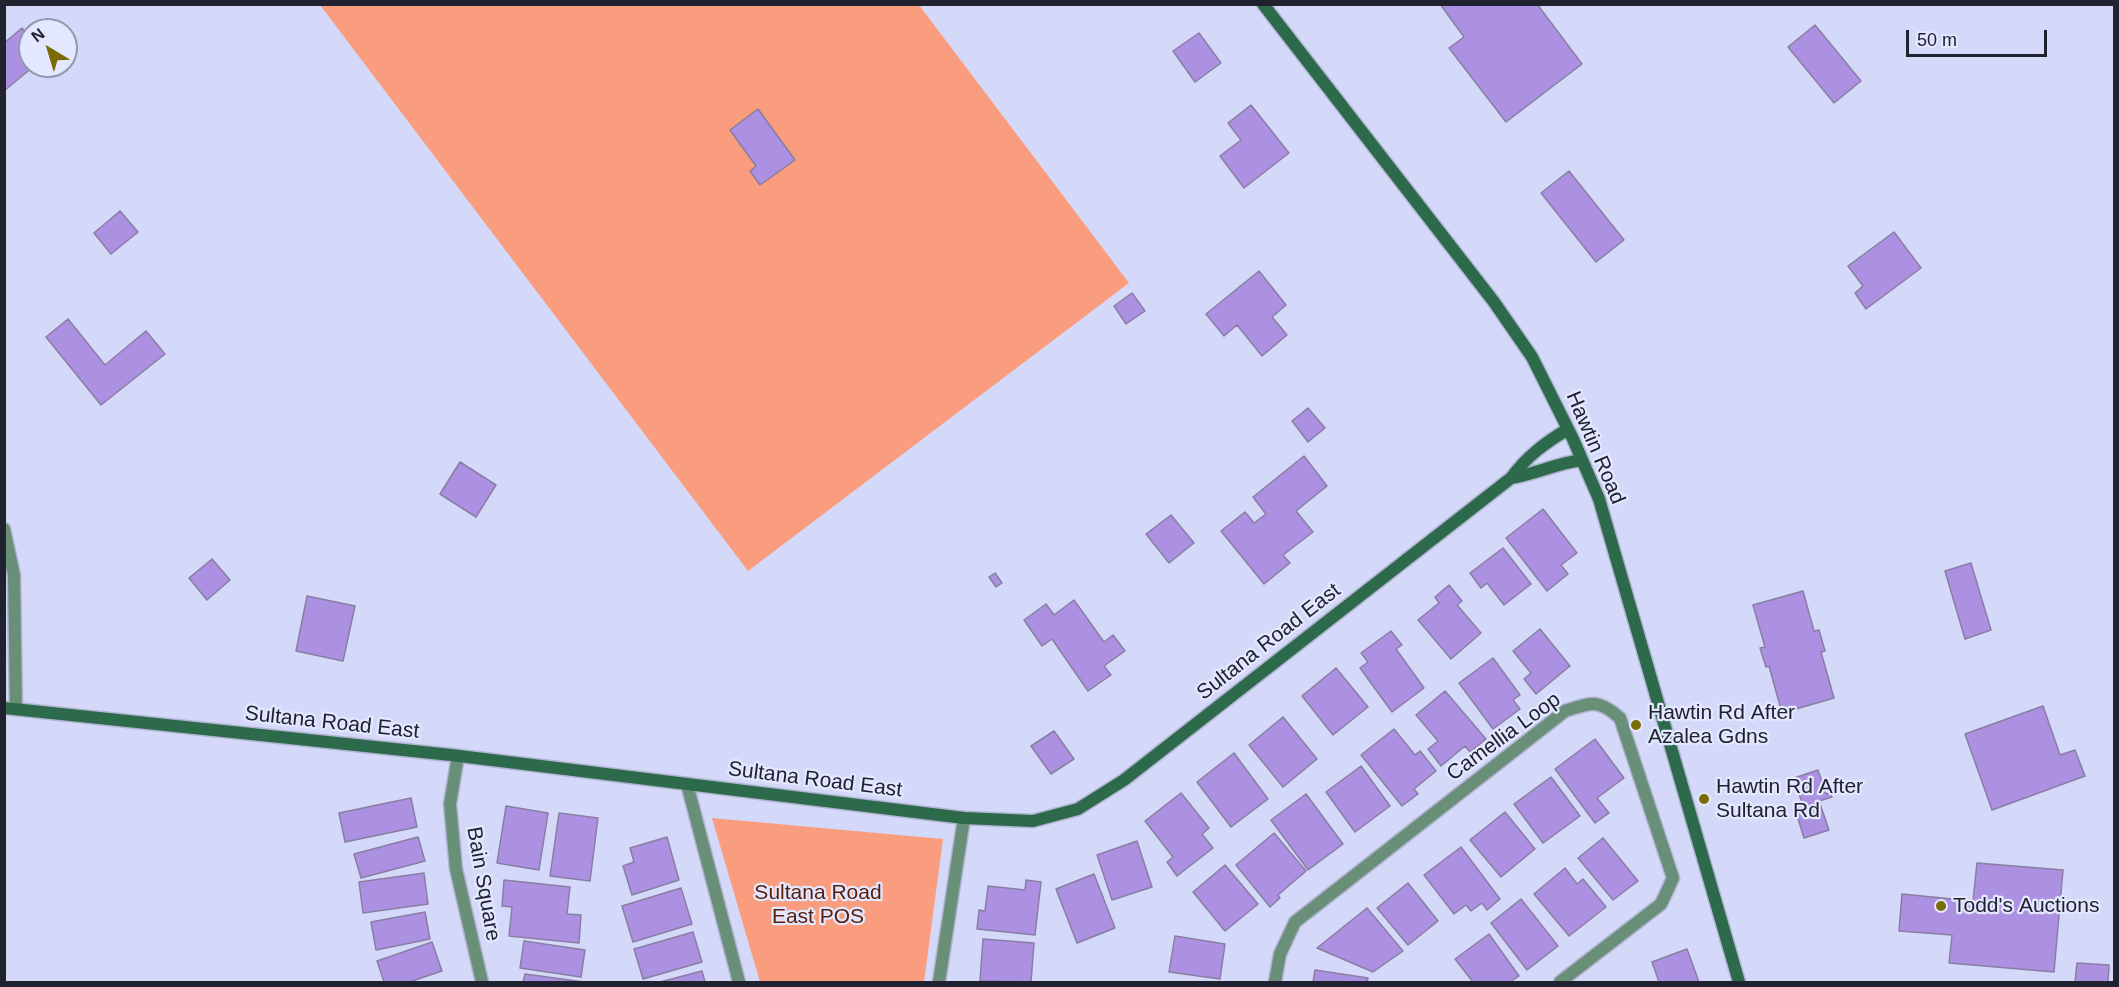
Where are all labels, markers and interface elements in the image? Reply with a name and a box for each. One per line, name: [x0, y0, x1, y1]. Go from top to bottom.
north arrow: [18, 18, 78, 78]
scale bar: [1909, 18, 2050, 56]
text: N: [28, 25, 48, 45]
text: 50 m: [1917, 30, 1957, 50]
street label: Hawtin Road: [1560, 388, 1630, 508]
street label: Sultana Road East: [1192, 578, 1346, 706]
street label: Camellia Loop: [1442, 687, 1566, 787]
place label: Hawtin Rd After Azalea Gdns: [1648, 700, 1795, 750]
street label: Sultana Road East: [244, 701, 420, 745]
marker: Hawtin Rd After Azalea Gdns: [1629, 718, 1643, 732]
street label: Sultana Road East: [727, 757, 903, 803]
place label: Hawtin Rd After Sultana Rd: [1716, 774, 1863, 824]
marker: Hawtin Rd After Sultana Rd: [1697, 792, 1711, 806]
street label: Bain Square: [461, 825, 505, 943]
park label: Sultana Road East POS: [754, 880, 882, 930]
place label: Todd's Auctions: [1953, 893, 2099, 919]
marker: Todd's Auctions: [1934, 899, 1948, 913]

